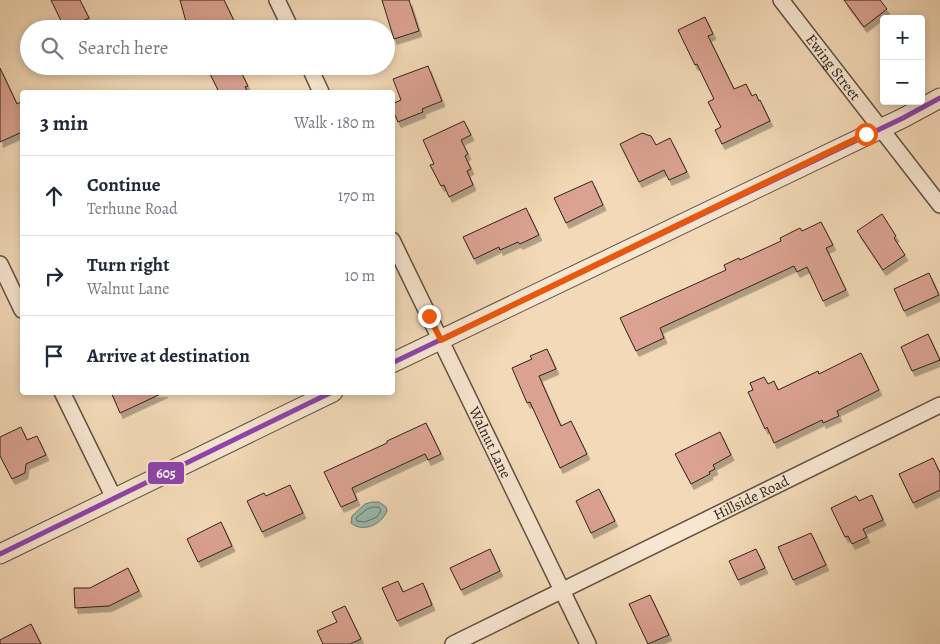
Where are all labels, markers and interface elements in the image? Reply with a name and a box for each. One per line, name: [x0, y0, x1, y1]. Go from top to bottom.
map controls: [880, 15, 925, 105]
button: +: [880, 15, 925, 60]
search box: [20, 20, 395, 75]
street label: Ewing Street: [801, 30, 865, 105]
icon: search: [38, 34, 66, 62]
text: Search here: [78, 35, 168, 61]
button: −: [880, 60, 925, 105]
text: 3 min: [40, 109, 88, 137]
text: Walk · 180 m: [294, 112, 375, 134]
route start: [855, 123, 878, 146]
text: Continue: [87, 172, 161, 198]
icon: ahead: [40, 182, 68, 210]
text: 170 m: [338, 185, 375, 207]
text: Terhune Road: [87, 198, 178, 220]
text: Turn right: [87, 252, 169, 278]
icon: right: [40, 262, 68, 290]
text: 10 m: [345, 265, 375, 287]
text: Walnut Lane: [87, 278, 169, 300]
route end: [418, 305, 441, 328]
icon: arrive: [40, 342, 68, 370]
text: Arrive at destination: [87, 343, 250, 369]
street label: Walnut Lane: [464, 402, 516, 482]
line badge: 605: [147, 461, 185, 485]
text: 605: [156, 464, 176, 483]
street label: Hillside Road: [710, 470, 793, 525]

